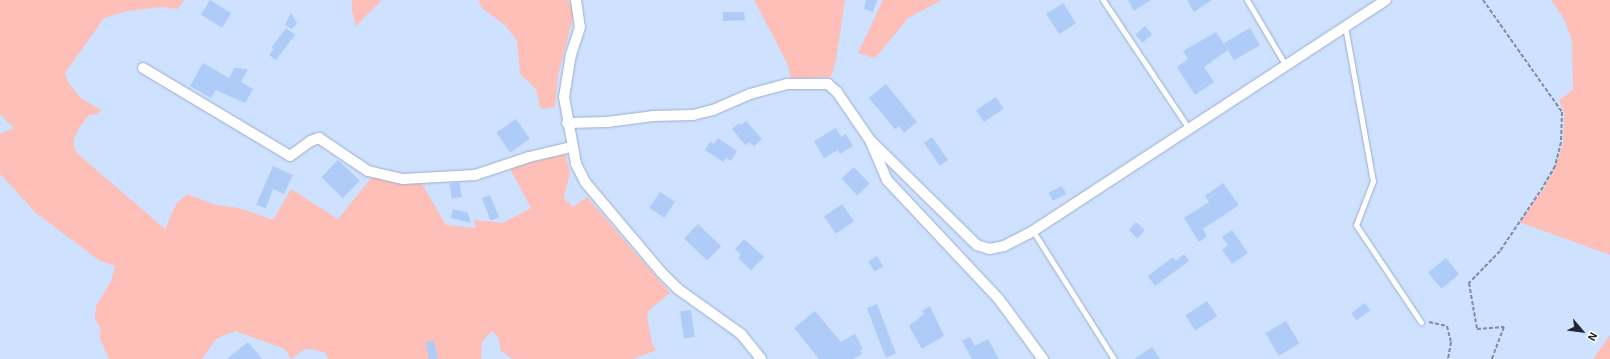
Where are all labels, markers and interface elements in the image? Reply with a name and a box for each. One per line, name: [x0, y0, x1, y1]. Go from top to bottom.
north arrow: [1562, 311, 1602, 351]
text: N: [1585, 330, 1601, 343]

